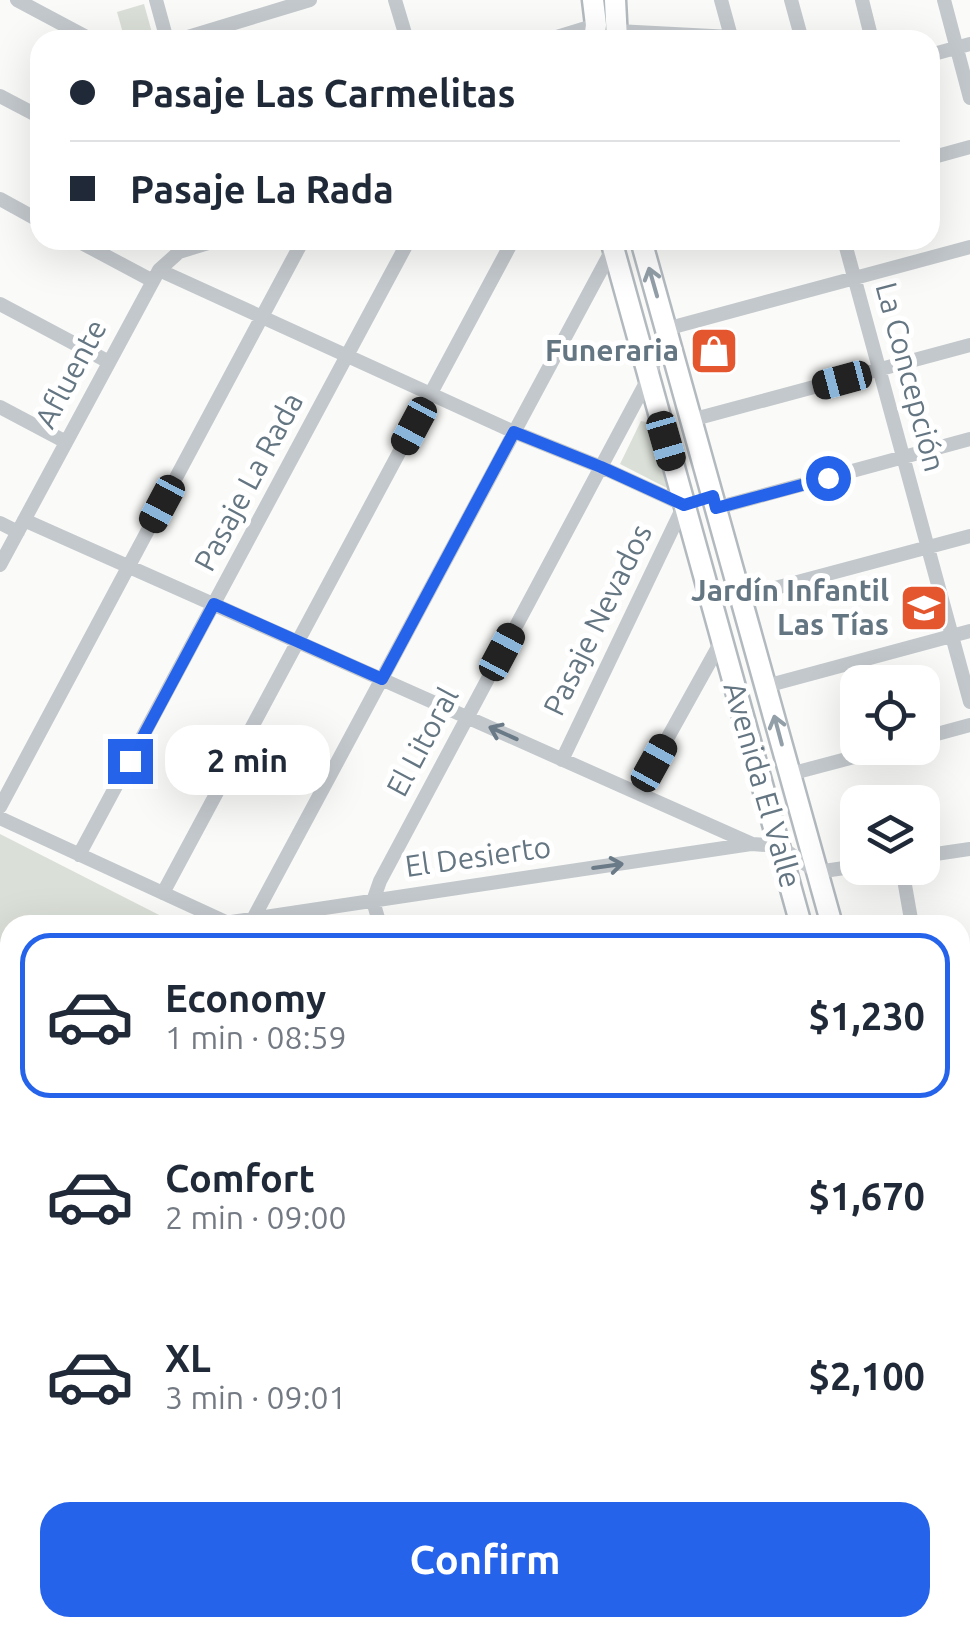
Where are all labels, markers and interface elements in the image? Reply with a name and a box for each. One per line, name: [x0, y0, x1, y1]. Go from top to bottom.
text: Pasaje Las Carmelitas: [130, 72, 515, 114]
text: Pasaje La Rada: [130, 168, 394, 210]
one-way arrow: [643, 267, 661, 298]
street label: La Concepción: [869, 278, 953, 475]
street label: Afluente: [27, 313, 113, 434]
shop icon: Funeraria: [688, 325, 740, 377]
place label: Funeraria: [545, 333, 679, 367]
car: [809, 358, 875, 402]
street label: Pasaje La Rada: [187, 387, 309, 576]
car: [387, 392, 441, 460]
car: [643, 408, 689, 474]
route start: [806, 456, 851, 501]
car: [135, 470, 189, 538]
street label: Pasaje Nevados: [536, 518, 658, 721]
place label: Jardín Infantil Las Tías: [691, 573, 889, 641]
school or university icon: Jardín Infantil Las Tías: [898, 582, 950, 634]
car: [475, 618, 529, 686]
map controls: [840, 665, 940, 885]
button: locate: [840, 665, 940, 765]
street label: Avenida El Valle: [717, 678, 809, 891]
street label: El Litoral: [379, 681, 465, 802]
one-way arrow: [767, 715, 786, 746]
one-way arrow: [489, 723, 519, 742]
callout: 2 min: [165, 726, 330, 796]
car: [626, 729, 682, 797]
route end: [108, 739, 153, 784]
text: 2 min: [207, 742, 288, 778]
button: layers: [840, 785, 940, 885]
street label: El Desierto: [403, 829, 553, 883]
one-way arrow: [591, 856, 624, 874]
icon: car: [45, 971, 135, 1061]
text: Economy: [165, 977, 326, 1019]
text: $1,230: [808, 995, 925, 1037]
text: 1 min · 08:59: [165, 1019, 347, 1055]
icon: car: [45, 1151, 135, 1241]
text: Comfort: [165, 1157, 315, 1199]
text: $1,670: [808, 1175, 925, 1217]
text: 2 min · 09:00: [165, 1199, 347, 1235]
icon: car: [45, 1331, 135, 1421]
text: XL: [165, 1337, 211, 1379]
text: $2,100: [808, 1355, 925, 1397]
text: 3 min · 09:01: [165, 1379, 347, 1415]
button: Confirm: [40, 1502, 930, 1617]

